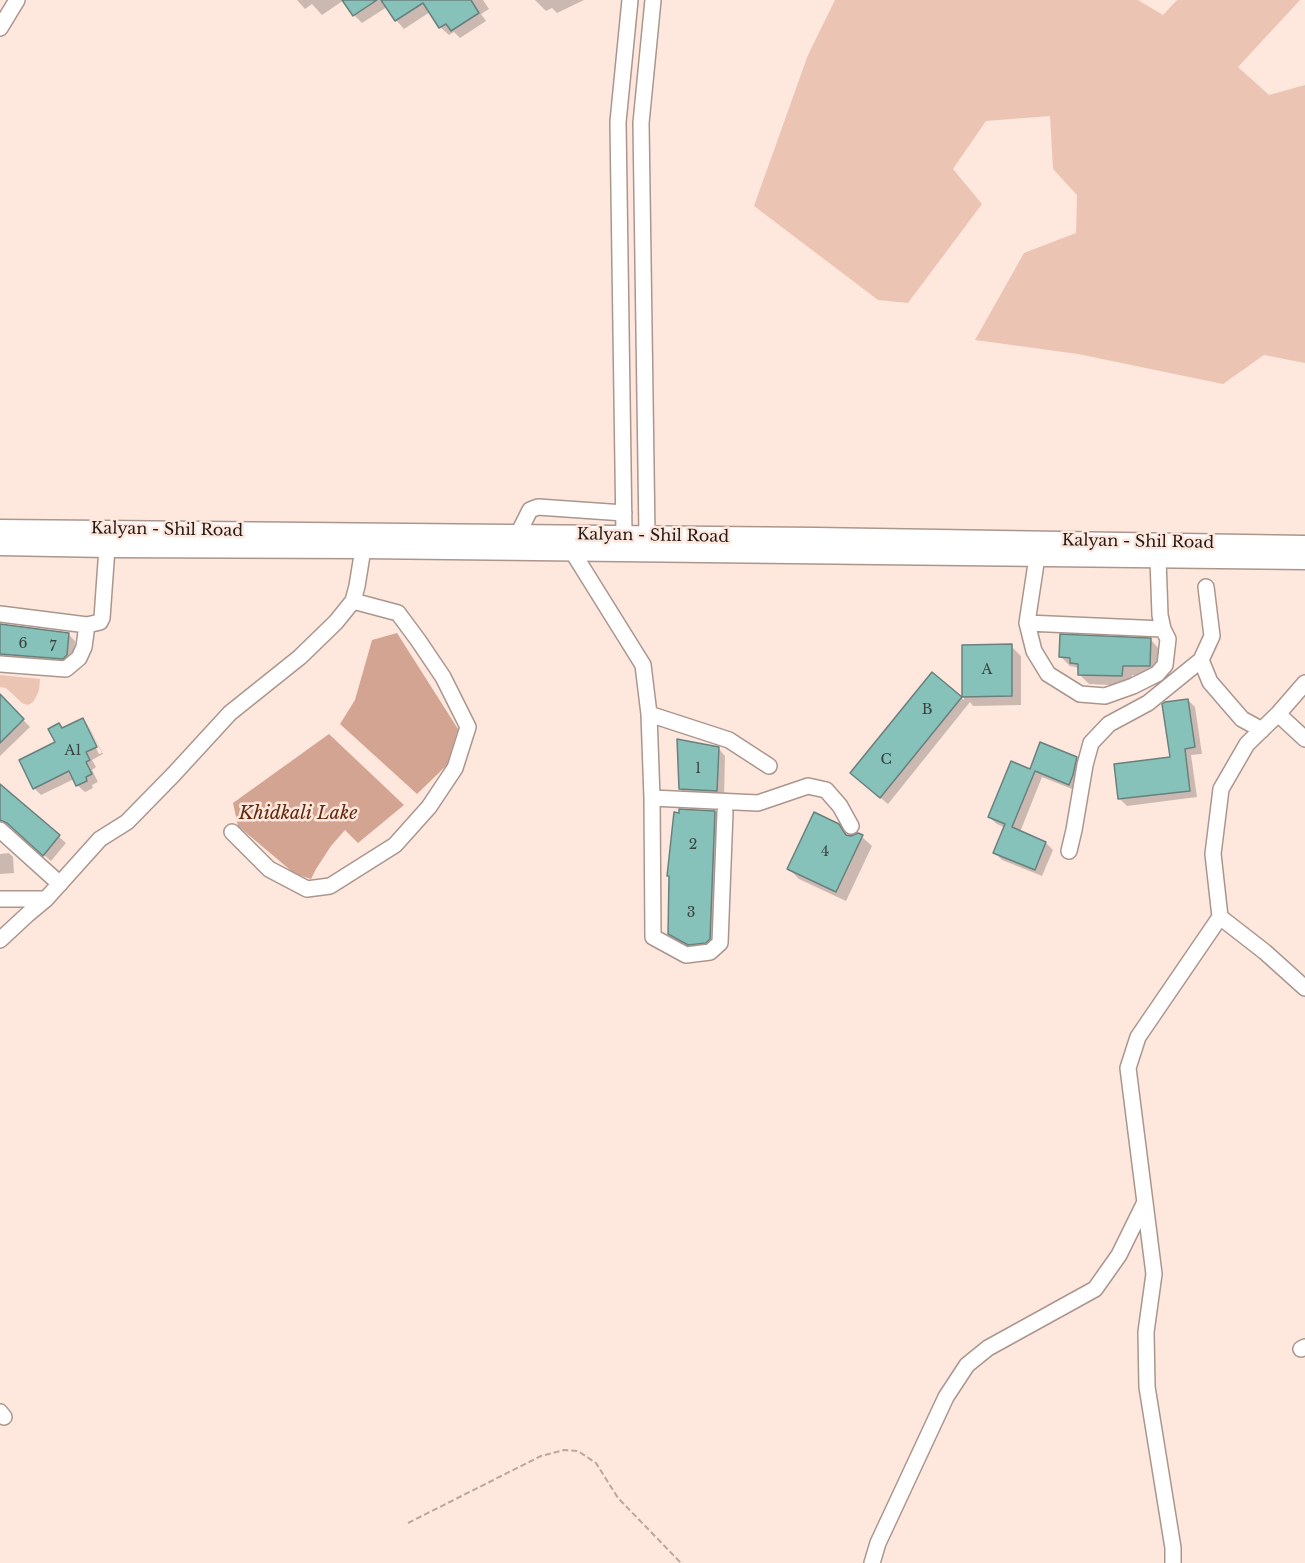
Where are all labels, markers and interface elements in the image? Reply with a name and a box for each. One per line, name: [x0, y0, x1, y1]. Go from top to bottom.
street label: Kalyan - Shil Road: [91, 519, 243, 541]
street label: Kalyan - Shil Road: [577, 525, 729, 547]
street label: Kalyan - Shil Road: [1062, 531, 1214, 553]
house number: 6: [18, 636, 28, 652]
house number: 7: [49, 639, 57, 655]
house number: A: [982, 662, 992, 678]
house number: B: [922, 702, 932, 718]
house number: A1: [64, 743, 82, 759]
house number: C: [880, 752, 892, 768]
house number: 1: [695, 761, 701, 777]
water label: Khidkali Lake: [239, 803, 357, 825]
house number: 2: [689, 837, 697, 853]
house number: 4: [821, 844, 829, 860]
house number: 3: [687, 905, 695, 921]

